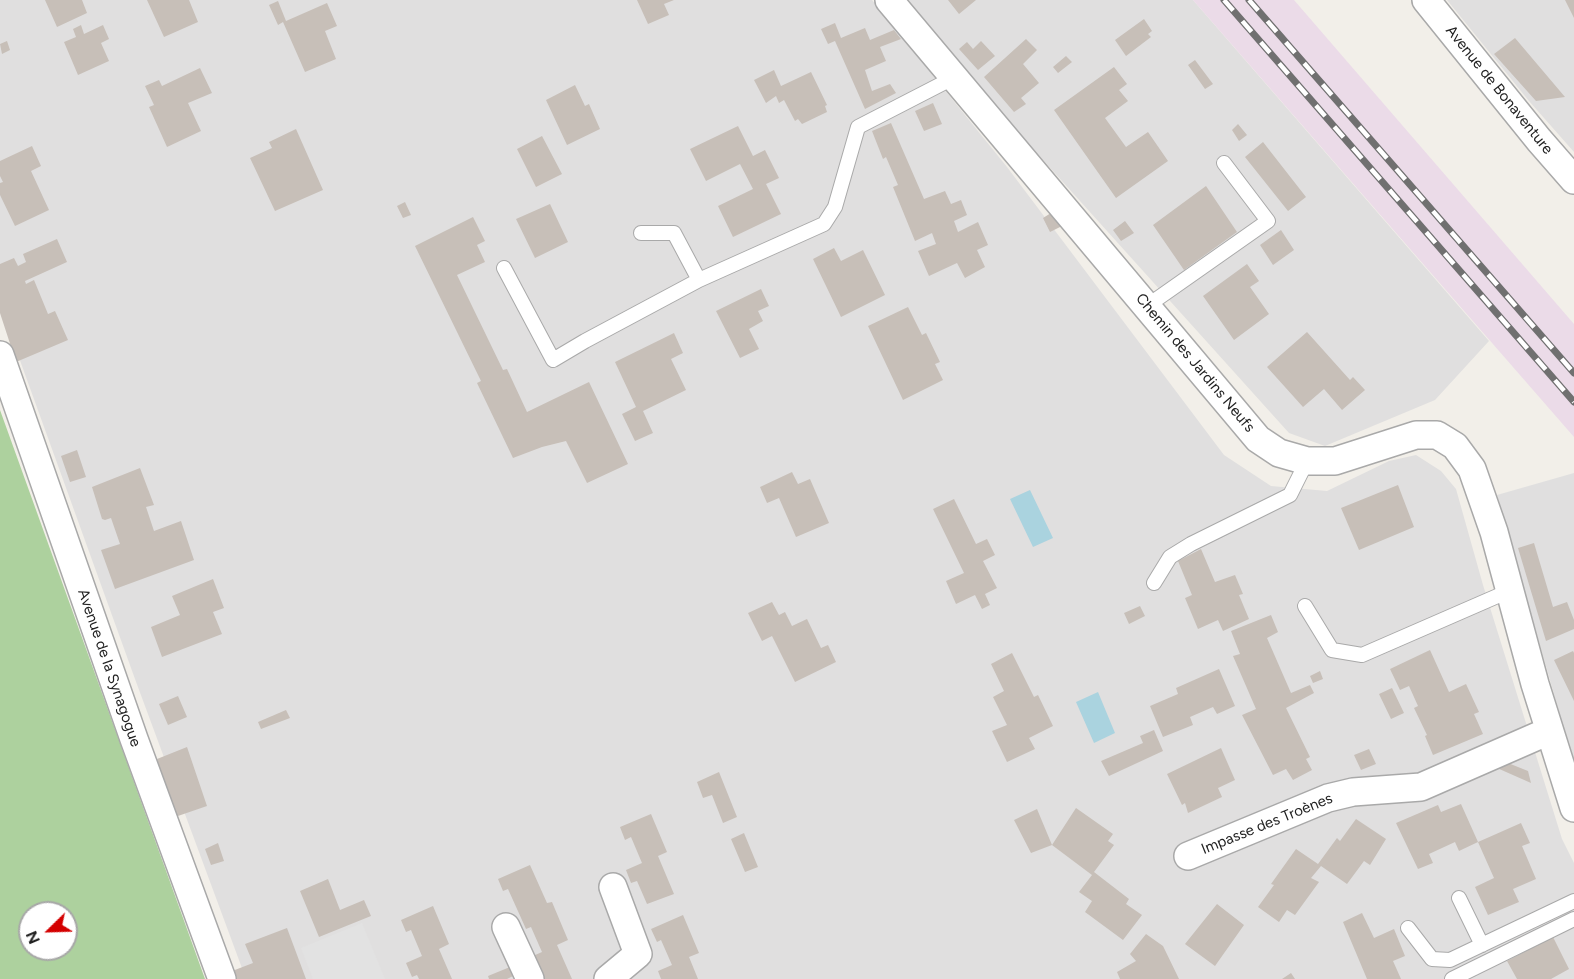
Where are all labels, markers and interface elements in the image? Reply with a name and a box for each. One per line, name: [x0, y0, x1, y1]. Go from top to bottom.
street label: Avenue de Bonaventure: [1442, 22, 1556, 158]
street label: Chemin des Jardins Neufs: [1132, 290, 1258, 436]
street label: Avenue de la Synagogue: [74, 587, 144, 749]
street label: Impasse des Troènes: [1199, 789, 1335, 859]
north arrow: [18, 901, 78, 961]
text: N: [22, 928, 44, 947]

